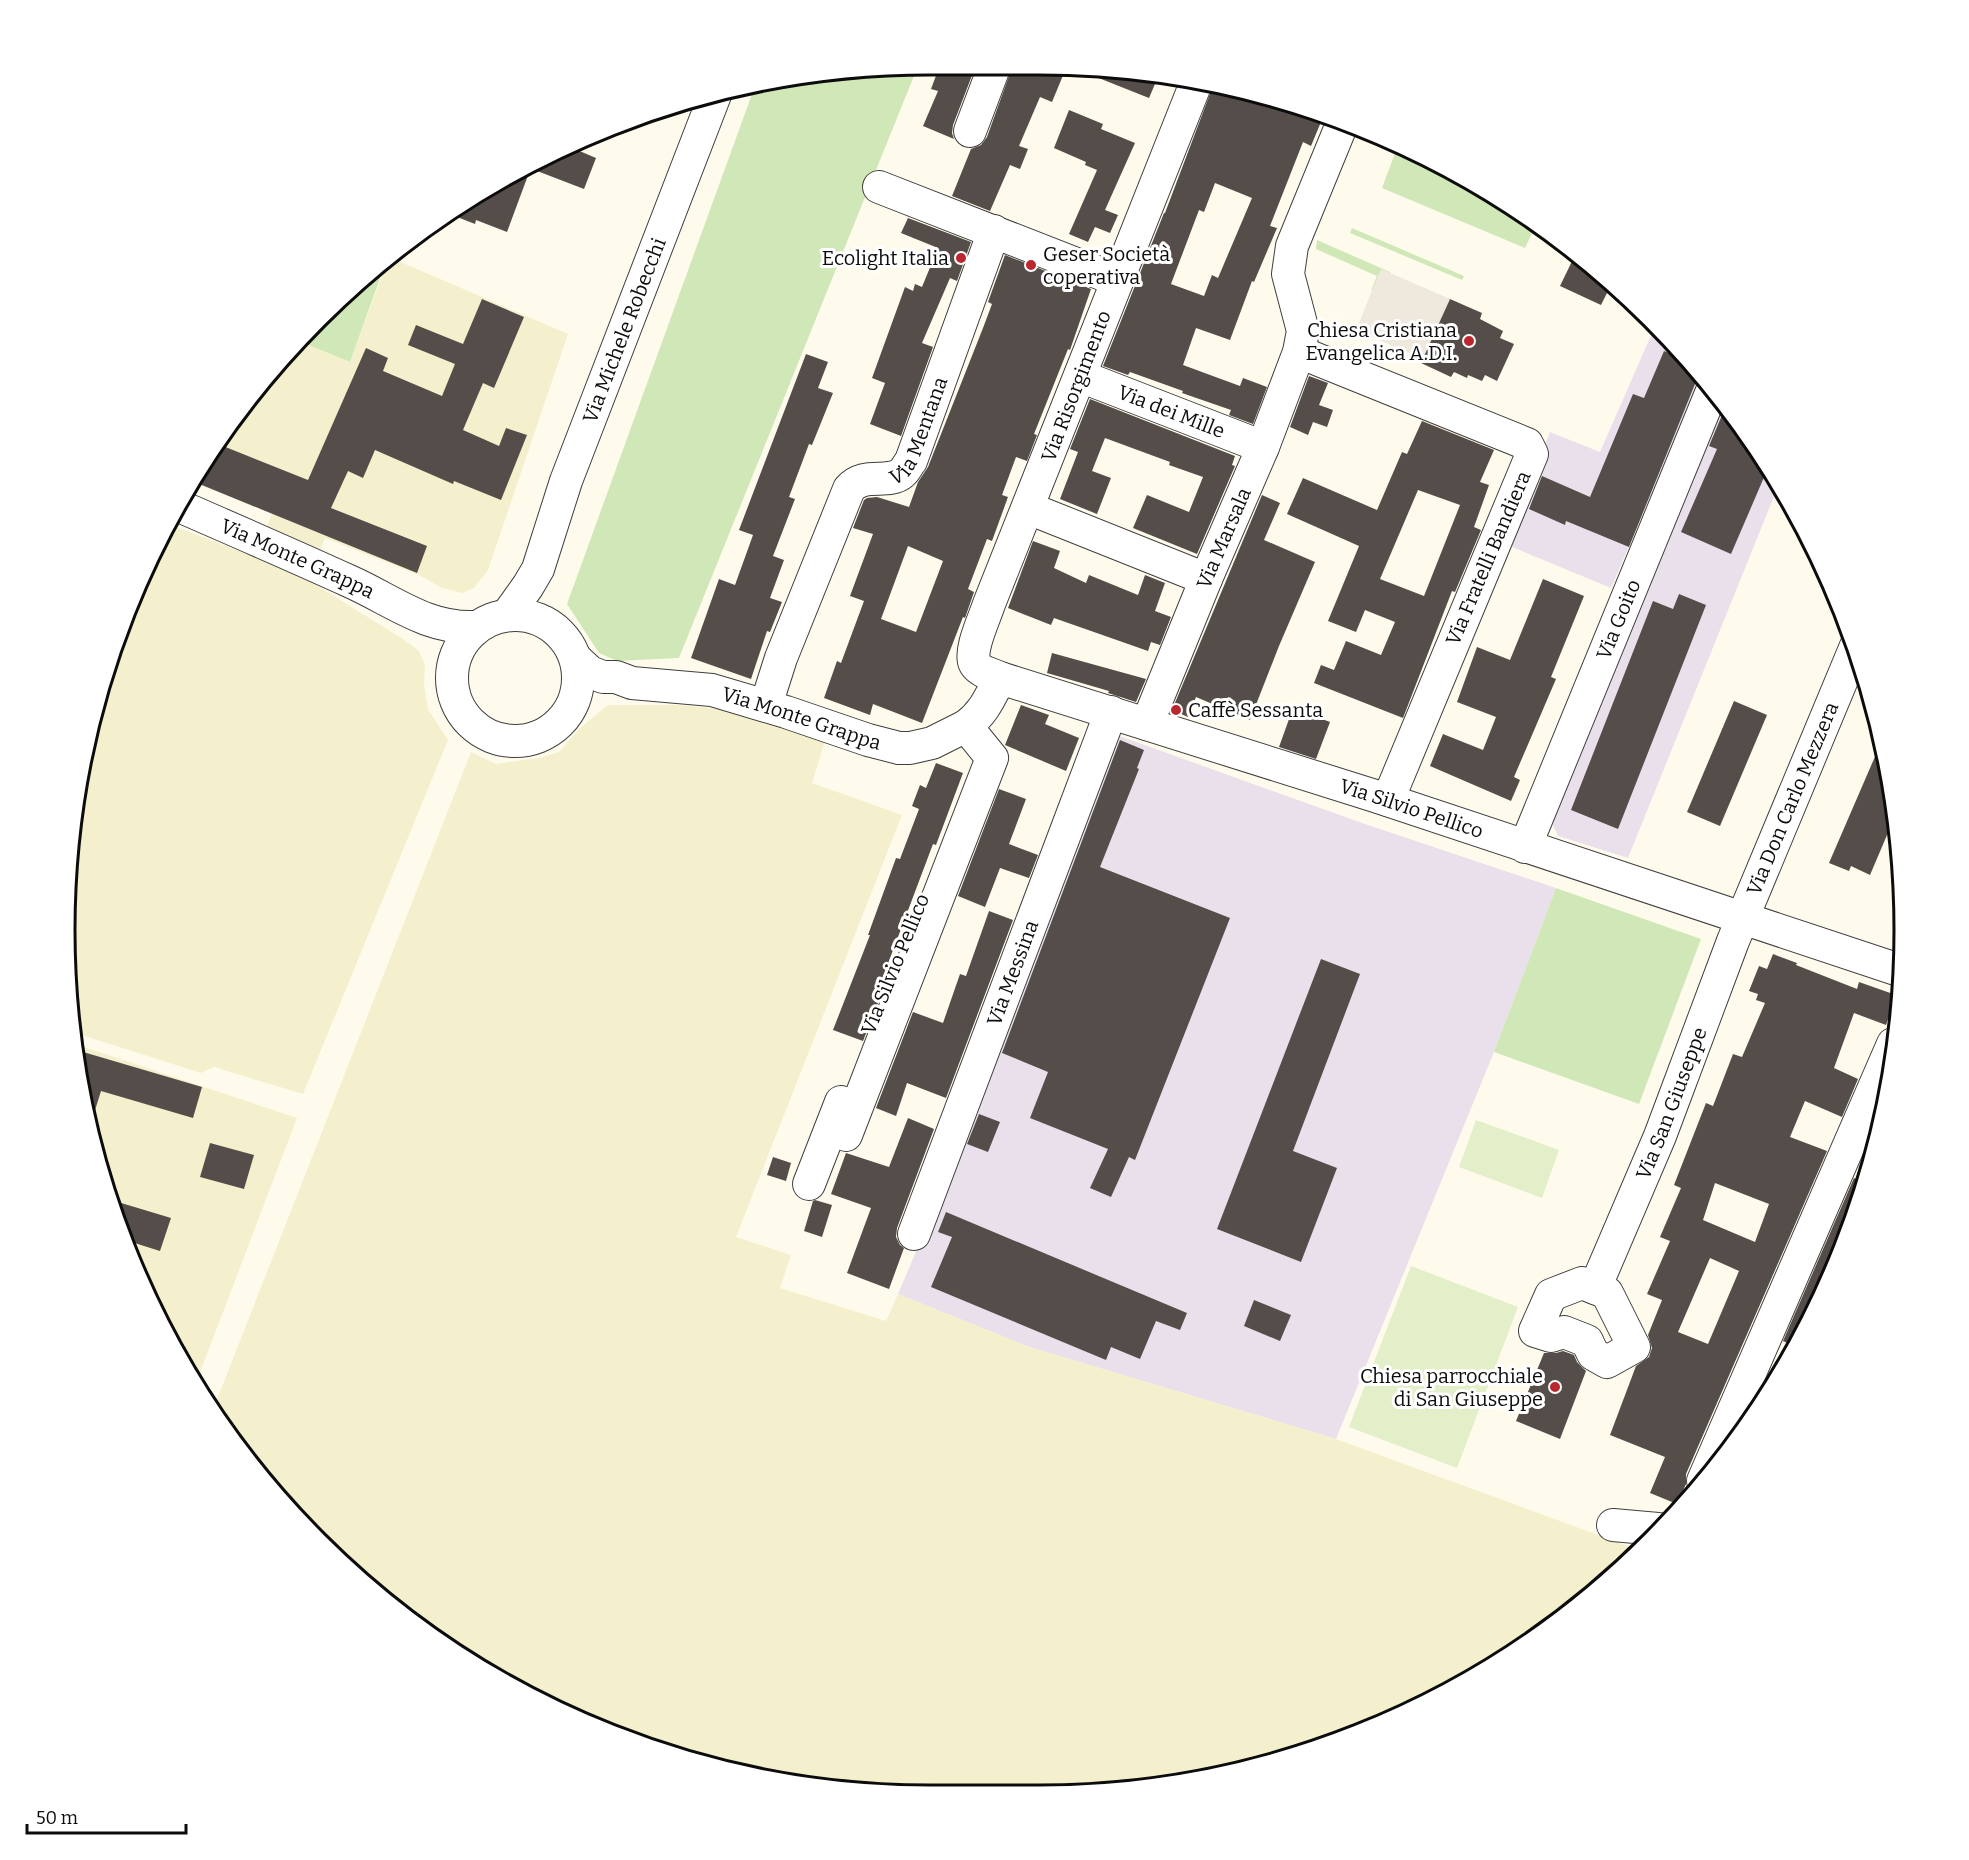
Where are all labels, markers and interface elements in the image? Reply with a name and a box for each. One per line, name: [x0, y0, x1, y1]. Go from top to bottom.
street label: Via Michele Robecchi: [578, 234, 671, 426]
place label: Geser Società coperativa: [1043, 242, 1170, 289]
place label: Ecolight Italia: [822, 246, 949, 270]
marker: Ecolight Italia: [954, 251, 968, 265]
marker: Geser Società coperativa: [1024, 258, 1038, 272]
street label: Via Risorgimento: [1036, 307, 1116, 465]
place label: Chiesa Cristiana Evangelica A.D.I.: [1305, 318, 1457, 365]
marker: Chiesa Cristiana Evangelica A.D.I.: [1462, 334, 1476, 348]
street label: Via Mentana: [886, 373, 952, 490]
street label: Via dei Mille: [1114, 380, 1228, 443]
street label: Via Fratelli Bandiera: [1440, 467, 1536, 649]
street label: Via Marsala: [1191, 484, 1256, 592]
street label: Via Monte Grappa: [217, 514, 379, 604]
street label: Via Goito: [1591, 576, 1645, 663]
street label: Via Monte Grappa: [719, 682, 884, 755]
place label: Caffè Sessanta: [1188, 698, 1323, 722]
street label: Via Don Carlo Mezzera: [1742, 698, 1843, 899]
marker: Caffè Sessanta: [1169, 703, 1183, 717]
street label: Via Silvio Pellico: [1337, 774, 1486, 843]
street label: Via Silvio Pellico: [856, 890, 934, 1038]
street label: Via Messina: [982, 917, 1043, 1029]
street label: Via San Giuseppe: [1631, 1024, 1712, 1183]
place label: Chiesa parrocchiale di San Giuseppe: [1360, 1364, 1543, 1411]
marker: Chiesa parrocchiale di San Giuseppe: [1548, 1380, 1562, 1394]
scale bar: [27, 1797, 186, 1835]
text: 50 m: [36, 1807, 78, 1829]

